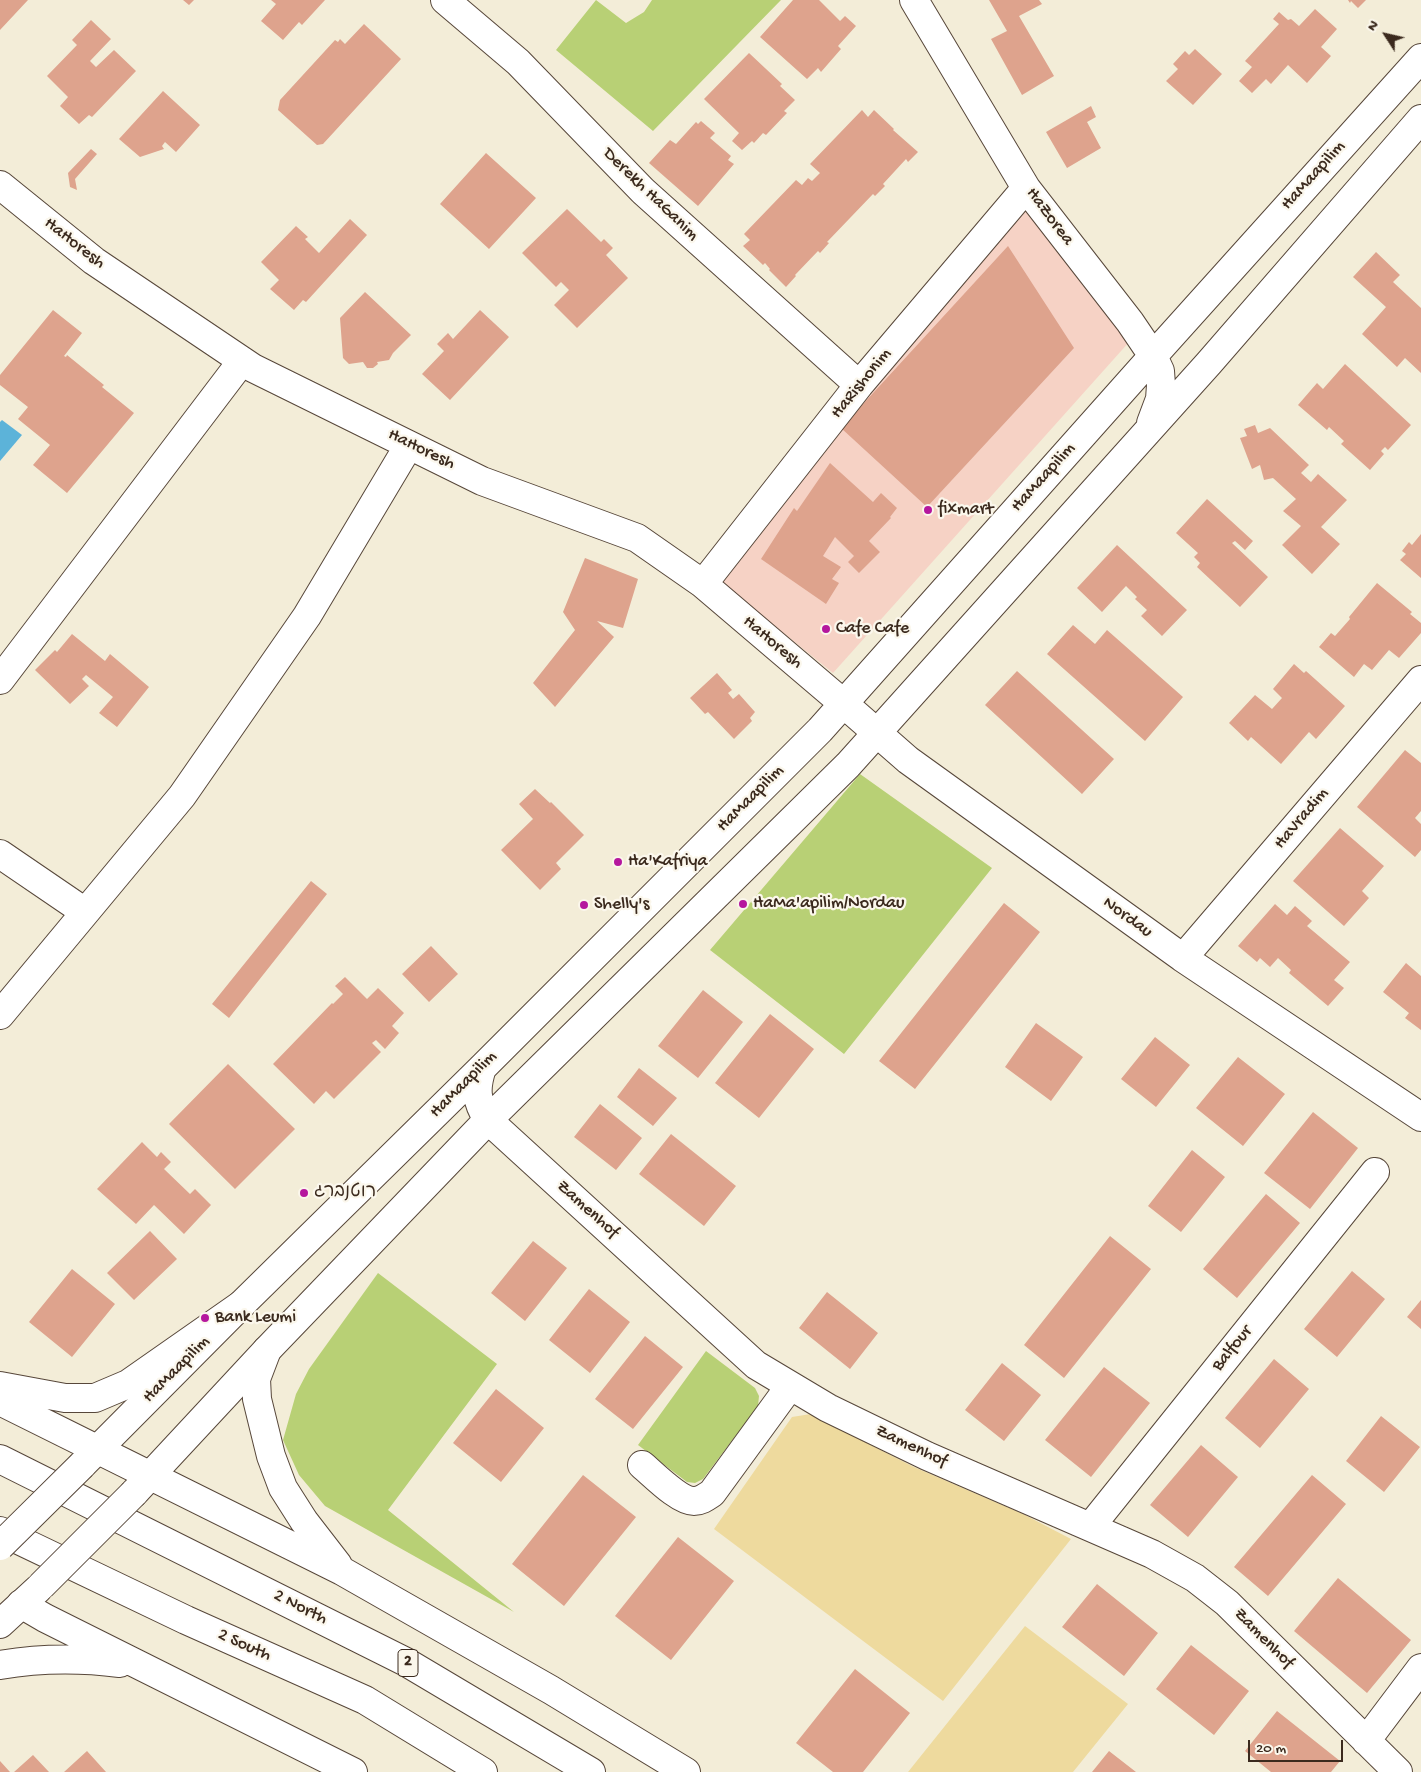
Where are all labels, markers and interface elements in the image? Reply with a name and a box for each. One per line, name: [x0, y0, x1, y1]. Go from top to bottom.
north arrow: [1361, 10, 1411, 60]
text: N: [1364, 17, 1383, 35]
street label: HaMaapilim: [1277, 137, 1351, 215]
street label: Derekh HaGanim: [597, 144, 703, 246]
street label: HaZorea: [1020, 184, 1078, 250]
street label: HaHoresh: [39, 213, 109, 275]
street label: HaRishonim: [827, 344, 897, 424]
street label: HaHoresh: [384, 425, 458, 475]
street label: HaMaapilim: [1007, 439, 1081, 517]
place label: fixmart: [938, 499, 993, 521]
marker: fixmart: [922, 504, 934, 516]
street label: HaHoresh: [738, 612, 806, 674]
place label: Cafe Cafe: [836, 618, 909, 640]
marker: Cafe Cafe: [820, 623, 832, 635]
street label: HaMaapilim: [713, 761, 789, 837]
street label: HaVradim: [1270, 784, 1334, 854]
place label: Ha'Kafriya: [628, 851, 707, 873]
marker: Ha'Kafriya: [612, 856, 624, 868]
place label: HaMa'apilim/Nordau: [753, 893, 904, 915]
street label: Nordau: [1098, 893, 1156, 943]
place label: Shelly's: [594, 894, 649, 916]
marker: HaMa'apilim/Nordau: [737, 898, 749, 910]
marker: Shelly's: [578, 899, 590, 911]
street label: HaMaapilim: [426, 1047, 502, 1123]
street label: Zamenhof: [551, 1176, 623, 1244]
place label: רוטנברג: [314, 1182, 376, 1204]
marker: רוטנברג: [298, 1187, 310, 1199]
place label: Bank Leumi: [215, 1307, 296, 1329]
marker: Bank Leumi: [199, 1312, 211, 1324]
street label: Balfour: [1208, 1322, 1258, 1376]
street label: HaMaapilim: [139, 1332, 215, 1408]
street label: Zamenhof: [872, 1421, 950, 1473]
street label: 2 North: [269, 1585, 331, 1631]
street label: Zamenhof: [1228, 1604, 1298, 1674]
street label: 2 South: [214, 1625, 274, 1667]
road number: 2: [398, 1650, 418, 1676]
scale bar: [1251, 1730, 1346, 1762]
text: 20 m: [1256, 1740, 1286, 1758]

